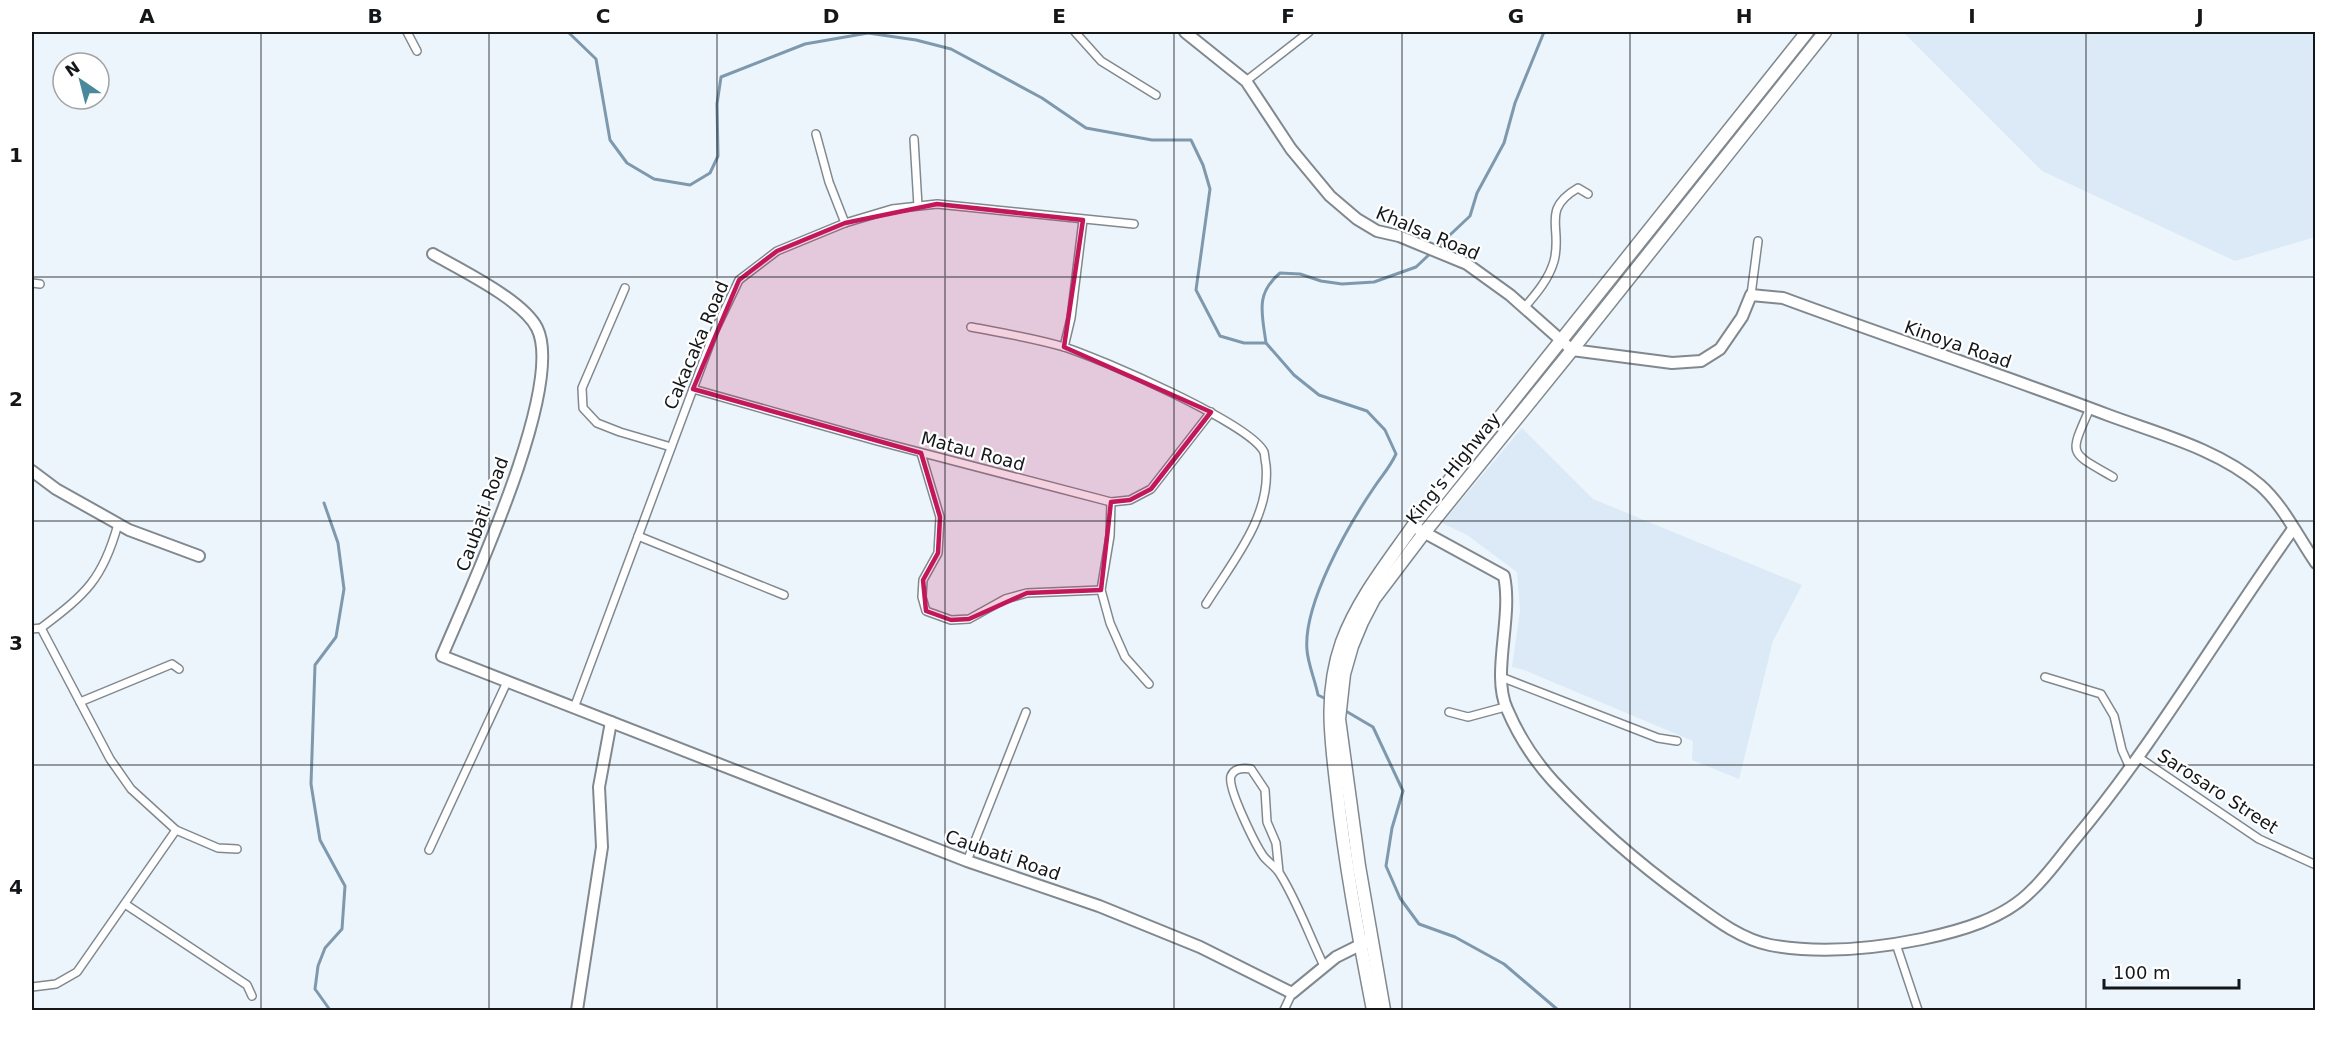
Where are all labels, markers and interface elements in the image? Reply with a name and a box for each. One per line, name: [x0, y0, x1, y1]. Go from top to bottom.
text: A: [139, 4, 155, 28]
text: B: [367, 4, 383, 28]
text: C: [596, 4, 610, 28]
text: D: [823, 4, 839, 28]
text: E: [1052, 4, 1066, 28]
text: F: [1281, 4, 1295, 28]
text: G: [1508, 4, 1524, 28]
text: H: [1736, 4, 1752, 28]
text: I: [1968, 4, 1976, 28]
text: J: [2194, 4, 2204, 28]
north arrow: [51, 51, 111, 111]
text: N: [62, 58, 84, 81]
text: 1: [9, 143, 23, 167]
street label: Khalsa Road: [1373, 202, 1483, 264]
street label: Cakacaka Road: [659, 278, 733, 412]
street label: Kinoya Road: [1902, 316, 2014, 372]
text: 2: [9, 387, 23, 411]
street label: King's Highway: [1402, 408, 1505, 528]
street label: Matau Road: [919, 427, 1027, 475]
street label: Caubati Road: [452, 454, 512, 574]
text: 3: [9, 631, 23, 655]
street label: Sarosaro Street: [2154, 744, 2282, 838]
street label: Caubati Road: [943, 825, 1063, 885]
text: 4: [9, 875, 23, 899]
scale bar: [2104, 952, 2239, 990]
text: 100 m: [2113, 962, 2171, 983]

